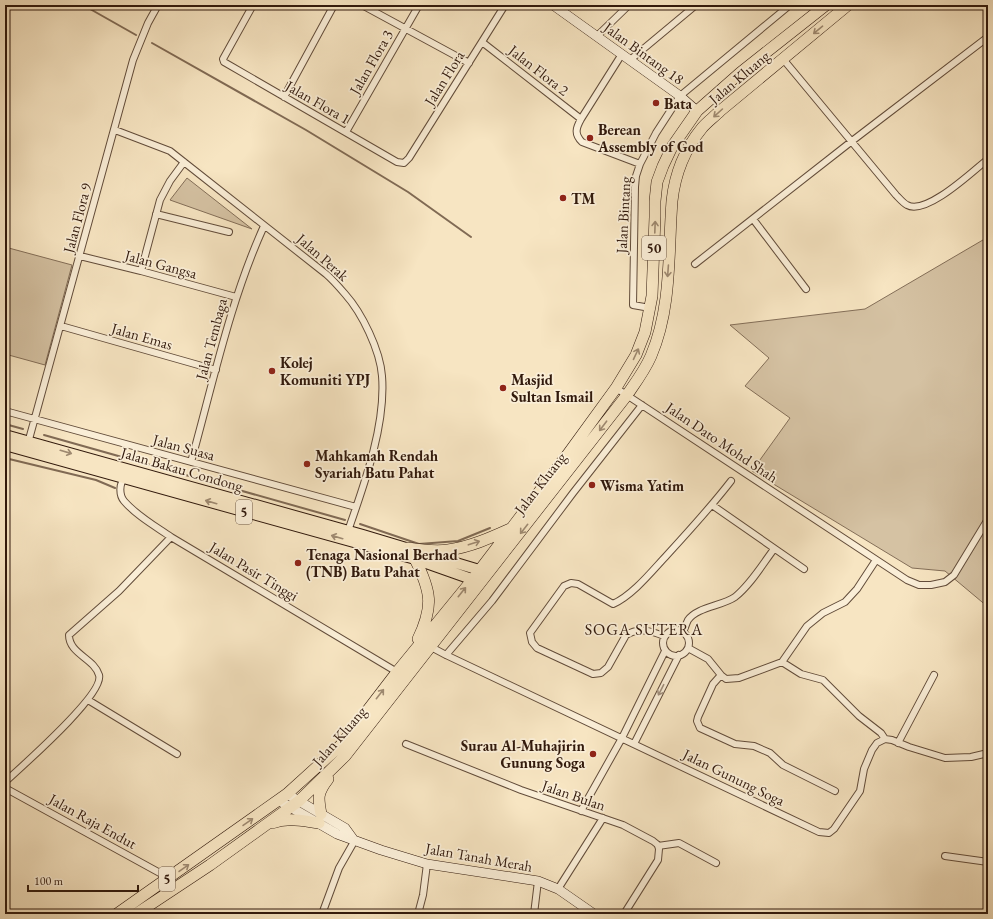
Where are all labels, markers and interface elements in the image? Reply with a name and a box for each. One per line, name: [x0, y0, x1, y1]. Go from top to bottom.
street label: Jalan Bintang 18: [599, 16, 688, 88]
one-way arrow: [812, 25, 823, 34]
street label: Jalan Flora 3: [344, 26, 397, 99]
street label: Jalan Flora 2: [503, 39, 574, 100]
street label: Jalan Kluang: [703, 46, 774, 109]
street label: Jalan Flora: [419, 47, 468, 111]
street label: Jalan Flora 1: [281, 75, 354, 128]
place label: Bata: [664, 94, 693, 113]
marker: Bata: [651, 98, 661, 108]
one-way arrow: [713, 108, 723, 118]
place label: Berean Assembly of God: [597, 120, 704, 156]
marker: Berean Assembly of God: [585, 133, 595, 143]
street label: Jalan Bintang: [611, 176, 635, 256]
street label: Jalan Flora 9: [58, 181, 95, 257]
place label: TM: [571, 189, 595, 208]
marker: TM: [558, 193, 568, 203]
one-way arrow: [651, 221, 659, 234]
street label: Jalan Perak: [291, 228, 354, 285]
road number: 50: [642, 236, 666, 260]
street label: Jalan Gangsa: [121, 245, 199, 283]
one-way arrow: [665, 264, 672, 277]
street label: Jalan Tembaga: [190, 296, 231, 384]
street label: Jalan Emas: [107, 318, 175, 354]
one-way arrow: [633, 349, 640, 361]
place label: Kolej Komuniti YPJ: [280, 353, 370, 389]
marker: Kolej Komuniti YPJ: [267, 366, 277, 376]
place label: Masjid Sultan Ismail: [511, 370, 594, 406]
marker: Masjid Sultan Ismail: [498, 383, 508, 393]
street label: Jalan Dato Mohd Shah: [661, 396, 782, 487]
one-way arrow: [599, 420, 607, 431]
street label: Jalan Suasa: [149, 429, 217, 464]
street label: Jalan Bakau Condong: [117, 442, 246, 496]
place label: Mahkamah Rendah Syariah Batu Pahat: [315, 446, 439, 482]
street label: Jalan Kluang: [509, 448, 570, 519]
one-way arrow: [59, 449, 72, 456]
marker: Mahkamah Rendah Syariah Batu Pahat: [302, 459, 312, 469]
place label: Wisma Yatim: [600, 476, 684, 495]
marker: Wisma Yatim: [587, 480, 597, 490]
one-way arrow: [205, 498, 218, 506]
road number: 5: [236, 500, 252, 524]
one-way arrow: [519, 523, 528, 534]
one-way arrow: [330, 533, 343, 541]
street label: Jalan Pasir Tinggi: [205, 536, 302, 605]
one-way arrow: [468, 539, 481, 546]
place label: Tenaga Nasional Berhad (TNB) Batu Pahat: [306, 545, 458, 581]
marker: Tenaga Nasional Berhad (TNB) Batu Pahat: [293, 558, 303, 568]
one-way arrow: [457, 587, 466, 598]
district label: SOGA SUTERA: [585, 619, 703, 640]
one-way arrow: [657, 684, 665, 696]
one-way arrow: [376, 688, 385, 699]
street label: Jalan Kluang: [306, 702, 371, 772]
place label: Surau Al-Muhajirin Gunung Soga: [461, 736, 586, 772]
street label: Jalan Gunung Soga: [678, 743, 788, 810]
marker: Surau Al-Muhajirin Gunung Soga: [588, 749, 598, 759]
street label: Jalan Bulan: [538, 775, 608, 815]
street label: Jalan Raja Endut: [44, 788, 140, 853]
one-way arrow: [242, 818, 253, 826]
street label: Jalan Tanah Merah: [422, 838, 534, 876]
one-way arrow: [178, 864, 189, 872]
scale bar: [28, 867, 138, 893]
road number: 5: [159, 867, 175, 891]
text: 100 m: [34, 873, 64, 889]

